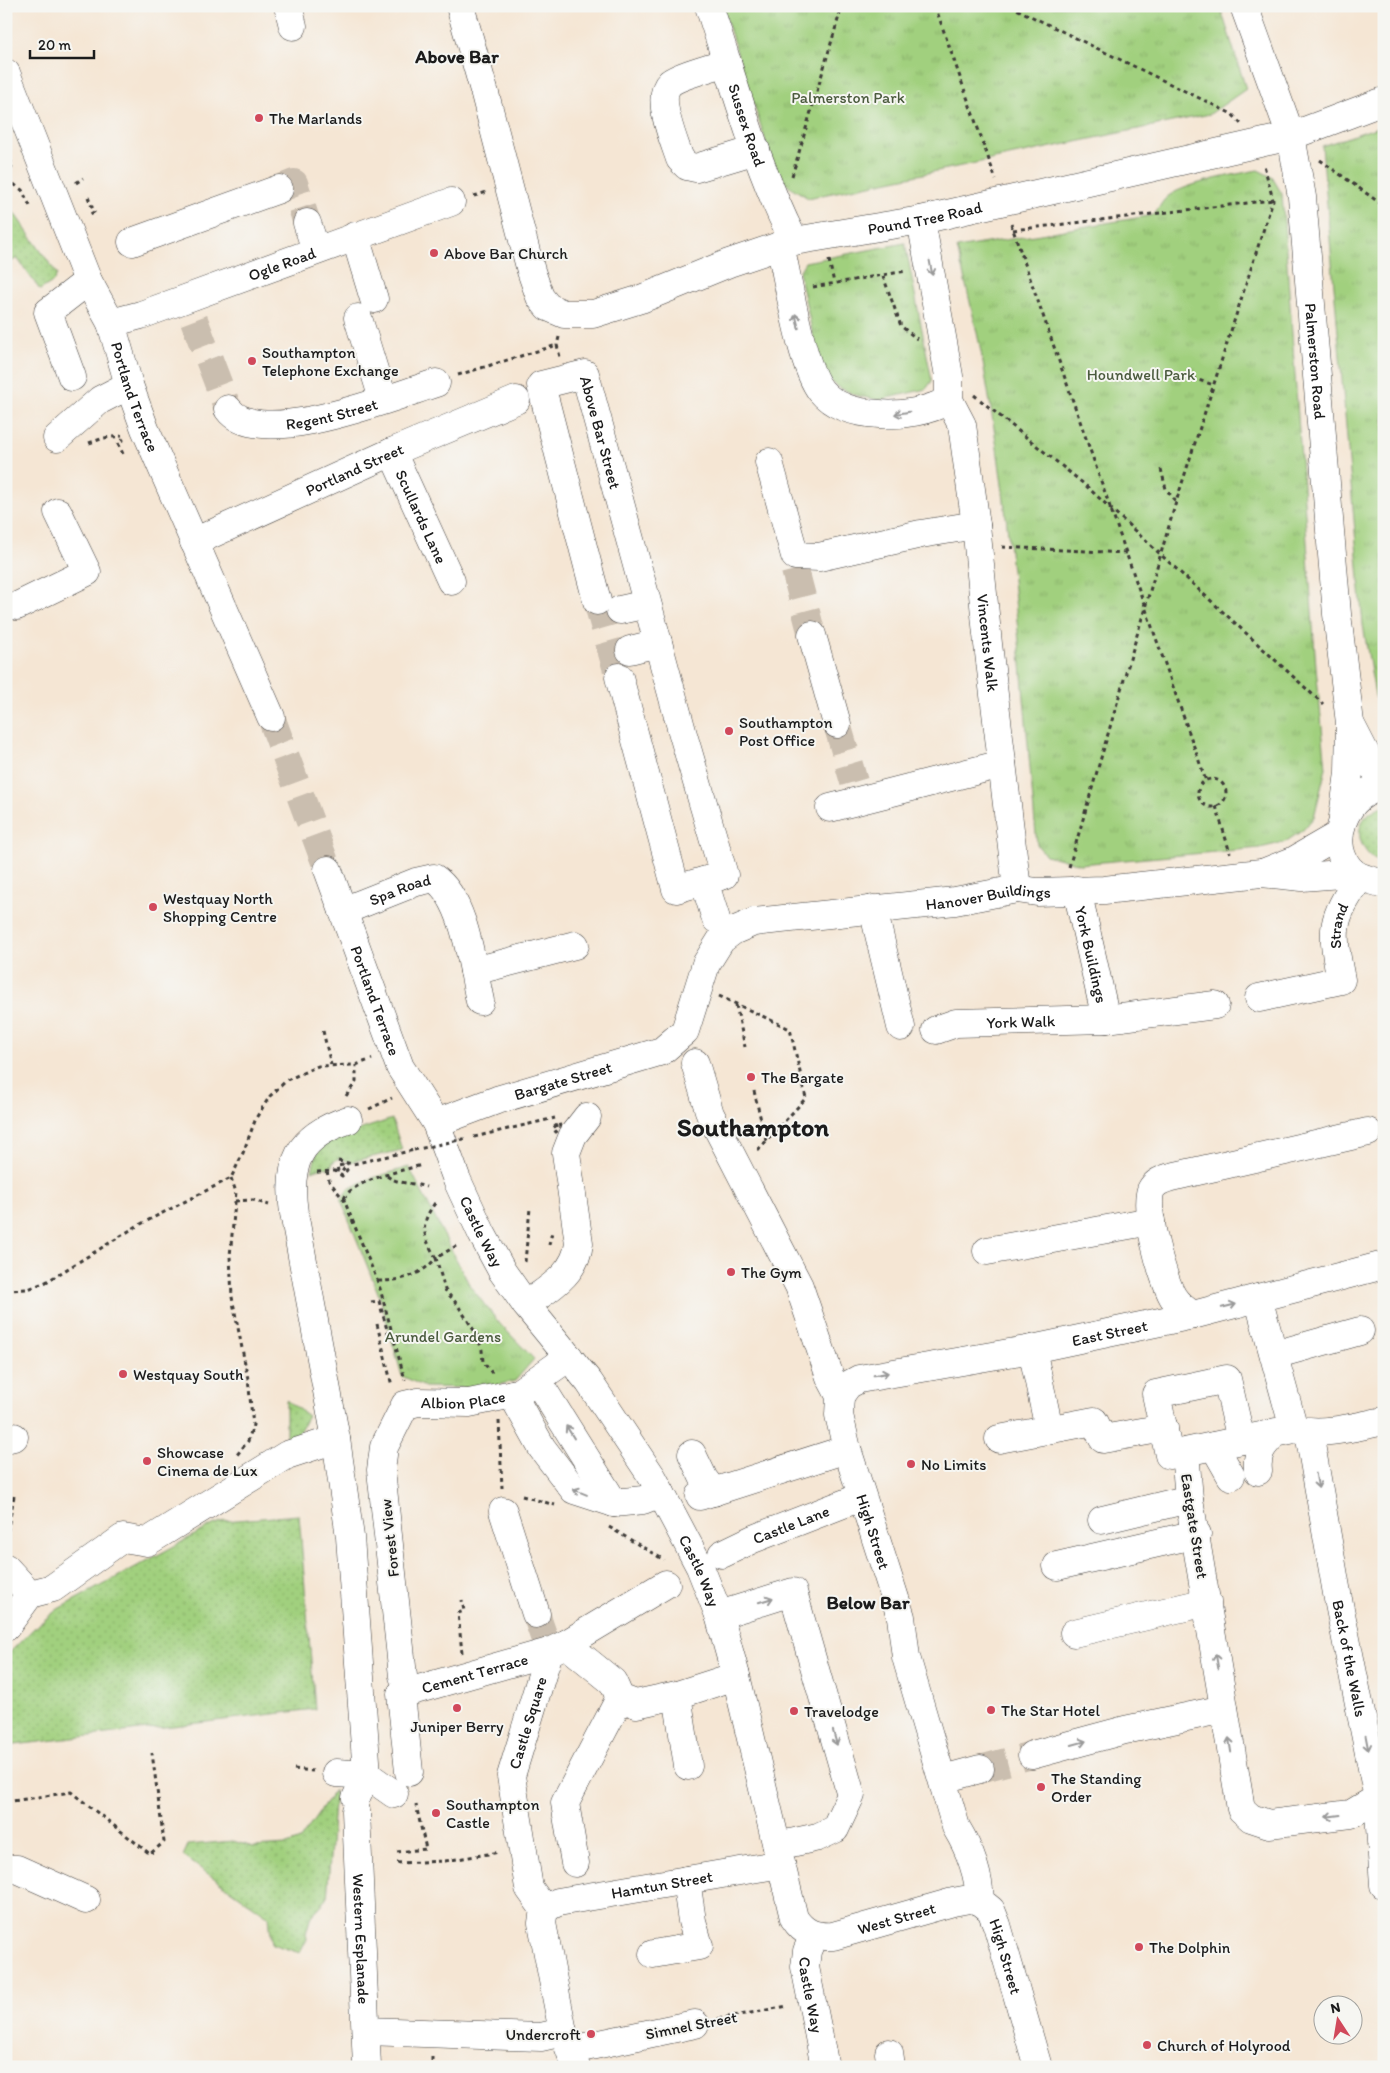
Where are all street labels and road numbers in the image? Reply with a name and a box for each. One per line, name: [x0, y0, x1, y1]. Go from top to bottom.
street label: Sussex Road: [724, 81, 770, 169]
street label: Pound Tree Road: [866, 197, 984, 239]
street label: Ogle Road: [246, 243, 319, 285]
street label: Palmerston Road: [1301, 302, 1330, 420]
street label: Portland Terrace: [107, 339, 163, 455]
street label: Above Bar Street: [576, 374, 625, 491]
street label: Regent Street: [285, 394, 380, 434]
street label: Portland Street: [302, 439, 406, 500]
street label: Scullards Lane: [391, 467, 451, 567]
street label: Vincents Walk: [973, 593, 1003, 693]
street label: Spa Road: [366, 870, 433, 910]
street label: Hanover Buildings: [925, 880, 1051, 914]
street label: Strand: [1326, 899, 1352, 950]
street label: York Buildings: [1071, 904, 1111, 1005]
street label: Portland Terrace: [347, 943, 404, 1058]
street label: York Walk: [986, 1011, 1056, 1032]
street label: Bargate Street: [512, 1057, 614, 1104]
street label: Castle Way: [456, 1193, 507, 1271]
street label: East Street: [1070, 1316, 1149, 1350]
street label: Albion Place: [421, 1387, 507, 1413]
street label: Eastgate Street: [1177, 1472, 1212, 1580]
street label: High Street: [852, 1492, 894, 1572]
street label: Forest View: [376, 1498, 403, 1578]
street label: Castle Lane: [750, 1501, 832, 1548]
street label: Castle Way: [675, 1532, 724, 1610]
street label: Back of the Walls: [1328, 1598, 1370, 1719]
street label: Cement Terrace: [419, 1649, 530, 1698]
street label: Castle Square: [505, 1674, 551, 1771]
street label: Hamtun Street: [610, 1867, 714, 1903]
street label: Western Esplanade: [349, 1873, 373, 2005]
street label: West Street: [855, 1898, 938, 1939]
street label: High Street: [985, 1916, 1025, 1997]
street label: Castle Way: [795, 1956, 827, 2035]
street label: Simnel Street: [644, 2007, 739, 2044]

